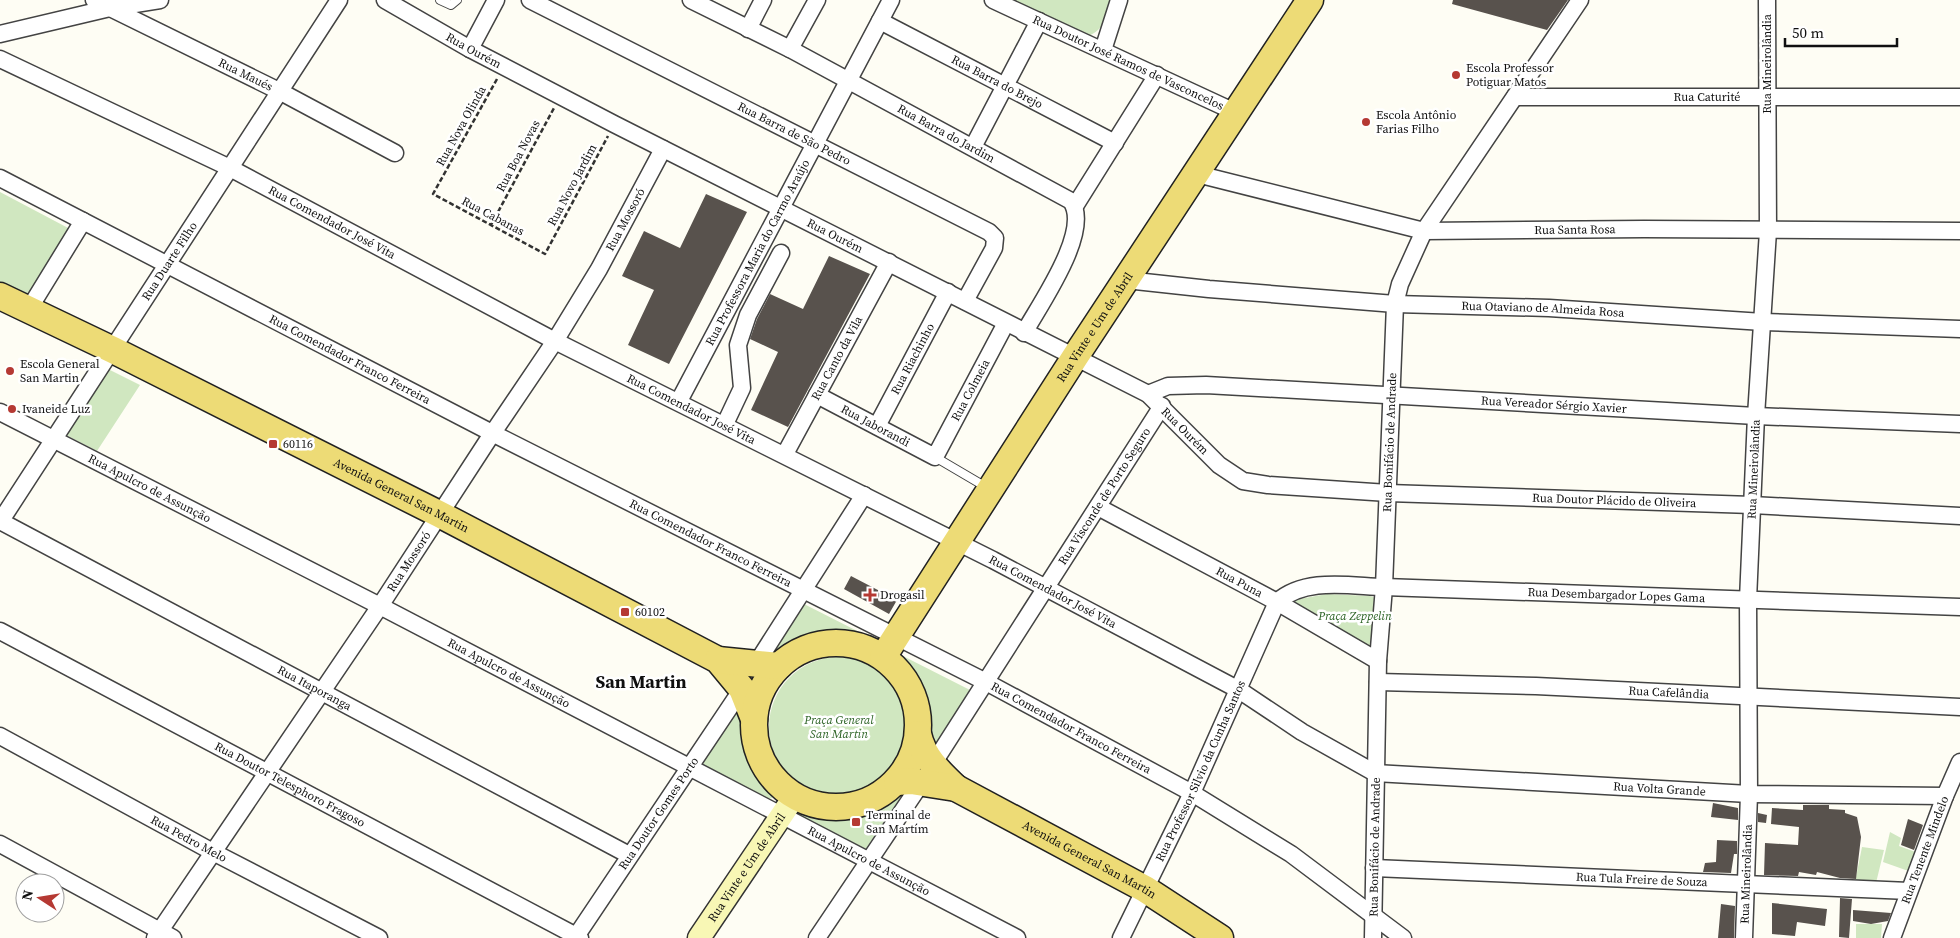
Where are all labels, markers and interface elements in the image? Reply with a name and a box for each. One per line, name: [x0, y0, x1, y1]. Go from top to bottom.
street label: Rua Doutor José Ramos de Vasconcelos: [1030, 11, 1226, 114]
street label: Rua Mineirolândia: [1759, 13, 1775, 114]
scale bar: [1785, 15, 1898, 47]
text: 50 m: [1792, 22, 1824, 43]
street label: Rua Ourém: [443, 29, 504, 72]
street label: Rua Barra do Brejo: [949, 51, 1046, 112]
street label: Rua Maués: [216, 55, 275, 95]
place label: Escola Professor Potiguar Matos: [1466, 60, 1554, 90]
marker: Escola Professor Potiguar Matos: [1450, 69, 1462, 81]
street label: Rua Nova Olinda: [432, 82, 490, 169]
street label: Rua Caturité: [1674, 89, 1740, 105]
street label: Rua Barra de São Pedro: [735, 98, 854, 169]
street label: Rua Barra do Jardim: [895, 101, 998, 166]
place label: Escola Antônio Farias Filho: [1376, 107, 1457, 137]
marker: Escola Antônio Farias Filho: [1360, 116, 1372, 128]
street label: Rua Boa Novas: [492, 117, 544, 195]
street label: Rua Novo Jardim: [544, 141, 600, 229]
street label: Rua Professora Maria do Carmo Araújo: [702, 156, 813, 348]
street label: Rua Comendador José Vita: [265, 182, 399, 263]
street label: Rua Mossoró: [602, 185, 649, 254]
street label: Rua Cabanas: [459, 193, 527, 239]
street label: Rua Ourém: [804, 215, 866, 257]
street label: Rua Duarte Filho: [138, 218, 201, 304]
street label: Rua Santa Rosa: [1534, 221, 1617, 238]
street label: Rua Vinte e Um de Abril: [1053, 269, 1137, 385]
street label: Rua Otaviano de Almeida Rosa: [1461, 298, 1626, 321]
street label: Rua Comendador Franco Ferreira: [266, 311, 434, 408]
street label: Rua Canto da Vila: [808, 312, 867, 403]
street label: Rua Riachinho: [887, 320, 938, 397]
place label: Escola General San Martin: [20, 356, 100, 386]
street label: Rua Colmeia: [947, 356, 994, 424]
marker: Escola General San Martin: [4, 365, 16, 377]
street label: Rua Comendador José Vita: [624, 370, 759, 448]
street label: Rua Bonifácio de Andrade: [1379, 372, 1400, 512]
street label: Rua Vereador Sérgio Xavier: [1481, 393, 1627, 417]
place label: Ivaneide Luz: [22, 401, 90, 417]
street label: Rua Jaborandi: [838, 401, 913, 451]
marker: Ivaneide Luz: [6, 403, 18, 415]
street label: Rua Ourém: [1158, 404, 1212, 458]
street label: Rua Mineirolândia: [1744, 418, 1764, 519]
street label: Rua Visconde de Porto Seguro: [1054, 424, 1154, 568]
place label: 60116: [283, 436, 313, 452]
marker: 60116: [267, 438, 279, 450]
street label: Rua Apulcro de Assunção: [85, 450, 214, 527]
street label: Avenida General San Martin: [331, 454, 472, 536]
street label: Rua Doutor Plácido de Oliveira: [1532, 490, 1697, 511]
street label: Rua Comendador Franco Ferreira: [627, 496, 795, 591]
street label: Rua Mossoró: [383, 528, 435, 595]
street label: Rua Comendador José Vita: [986, 551, 1120, 632]
street label: Rua Puna: [1213, 563, 1266, 601]
street label: Rua Desembargador Lopes Gama: [1527, 584, 1706, 606]
place label: Drogasil: [880, 587, 925, 603]
marker: Drogasil: [864, 589, 876, 601]
place label: 60102: [635, 604, 665, 620]
marker: 60102: [619, 606, 631, 618]
park label: Praça Zeppelin: [1317, 608, 1392, 624]
street label: Rua Apulcro de Assunção: [445, 635, 573, 712]
street label: Rua Itaporanga: [275, 662, 355, 715]
district label: San Martin: [595, 669, 687, 694]
street label: Rua Comendador Franco Ferreira: [988, 678, 1155, 778]
street label: Rua Professor Silvio da Cunha Santos: [1152, 678, 1249, 864]
street label: Rua Cafelândia: [1628, 683, 1710, 703]
park label: Praça General San Martin: [803, 712, 874, 742]
street label: Rua Doutor Telesphoro Fragoso: [212, 738, 368, 831]
street label: Rua Doutor Gomes Porto: [615, 753, 702, 873]
street label: Rua Bonifácio de Andrade: [1365, 777, 1384, 917]
street label: Rua Volta Grande: [1613, 778, 1706, 800]
street label: Rua Tenente Mindelo: [1897, 793, 1952, 906]
place label: Terminal de San Martím: [866, 807, 931, 837]
street label: Rua Vinte e Um de Abril: [704, 809, 789, 925]
street label: Rua Pedro Melo: [148, 812, 230, 866]
marker: Terminal de San Martím: [850, 816, 862, 828]
street label: Avenida General San Martin: [1020, 817, 1159, 902]
street label: Rua Apulcro de Assunção: [805, 822, 933, 900]
street label: Rua Mineirolândia: [1736, 823, 1756, 924]
street label: Rua Tula Freire de Souza: [1576, 869, 1709, 890]
north arrow: [15, 873, 65, 923]
text: N: [16, 888, 38, 902]

